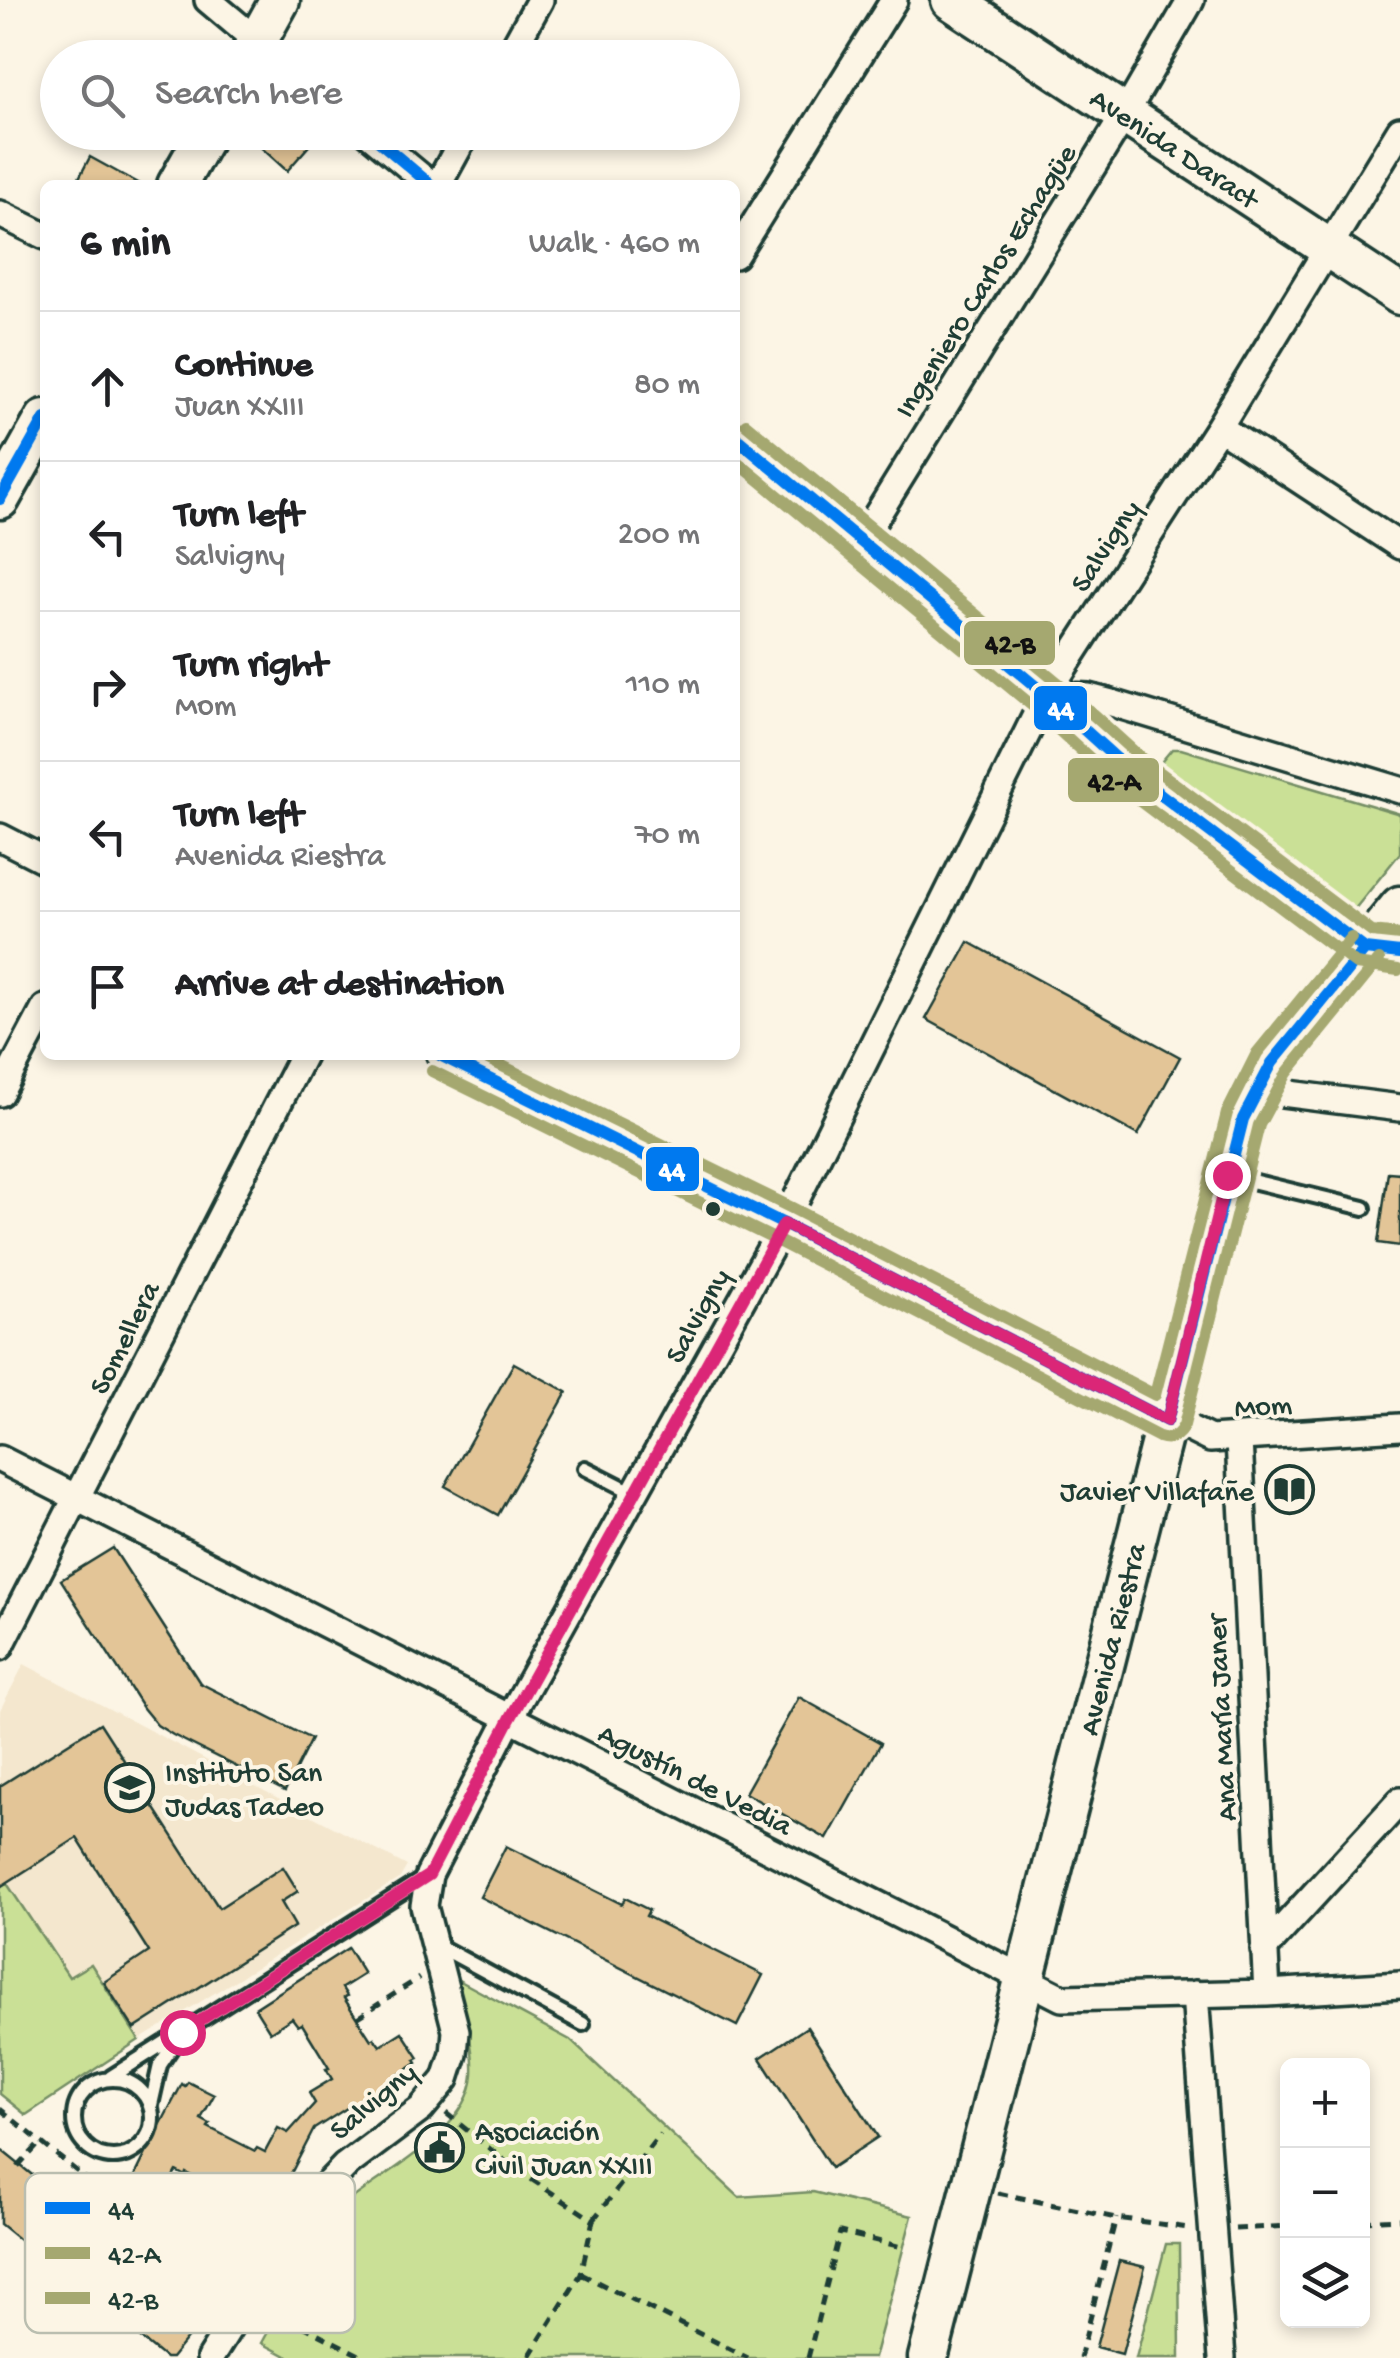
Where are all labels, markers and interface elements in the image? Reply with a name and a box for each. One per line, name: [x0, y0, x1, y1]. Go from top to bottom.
search box: [40, 40, 740, 150]
icon: search: [75, 68, 130, 123]
text: Search here: [155, 73, 342, 117]
street label: Avenida Daract: [1082, 83, 1266, 220]
street label: Ingeniero Carlos Echagüe: [889, 139, 1087, 426]
text: 6 min: [80, 221, 170, 270]
text: Walk · 460 m: [529, 226, 700, 264]
text: Continue: [175, 345, 313, 389]
icon: ahead: [80, 359, 135, 414]
text: 80 m: [634, 367, 700, 405]
text: Juan XXIII: [175, 389, 304, 427]
text: Turn left: [175, 495, 303, 539]
street label: Salvigny: [1065, 495, 1151, 600]
icon: left: [80, 509, 135, 564]
text: 200 m: [618, 517, 700, 555]
text: Salvigny: [175, 539, 285, 577]
line badge: 42-B: [962, 619, 1057, 667]
text: 42-B: [984, 630, 1037, 663]
text: Turn right: [175, 645, 327, 689]
icon: right: [80, 659, 135, 714]
text: 110 m: [626, 667, 700, 705]
line badge: 44: [1032, 684, 1089, 732]
text: Mom: [175, 689, 237, 727]
text: 44: [1047, 696, 1075, 729]
line badge: 42-A: [1066, 756, 1161, 804]
text: 42-A: [1087, 768, 1143, 801]
text: Turn left: [175, 795, 303, 839]
icon: left: [80, 809, 135, 864]
text: 70 m: [635, 817, 700, 855]
text: Avenida Riestra: [175, 839, 385, 877]
icon: arrive: [80, 959, 135, 1014]
text: Arrive at destination: [175, 964, 504, 1008]
line badge: 44: [644, 1145, 701, 1193]
route end: [1205, 1153, 1251, 1199]
text: 44: [658, 1157, 686, 1190]
unlabelled marker: [703, 1199, 723, 1219]
street label: Salvigny: [660, 1263, 740, 1371]
street label: Somellera: [84, 1275, 171, 1401]
street label: Mom: [1233, 1389, 1293, 1428]
library icon: Javier Villafañe: [1263, 1464, 1315, 1516]
place label: Javier Villafañe: [1060, 1477, 1255, 1512]
street label: Avenida Riestra: [1074, 1539, 1157, 1740]
street label: Ana María Janer: [1201, 1611, 1247, 1822]
street label: Agustín de Vedia: [591, 1718, 798, 1847]
place label: Instituto San Judas Tadeo: [165, 1758, 324, 1827]
school or university icon: Instituto San Judas Tadeo: [104, 1762, 156, 1814]
route start: [160, 2010, 206, 2056]
street label: Salvigny: [324, 2057, 426, 2150]
map controls: [1280, 2058, 1370, 2328]
button: +: [1280, 2058, 1370, 2148]
place label: Asociación Civil Juan XXIII: [475, 2117, 653, 2186]
public building icon: Asociación Civil Juan XXIII: [414, 2121, 466, 2173]
button: −: [1280, 2148, 1370, 2238]
legend: [25, 2173, 355, 2333]
text: 44: [108, 2196, 135, 2229]
button: layers: [1280, 2238, 1370, 2328]
text: 42-A: [108, 2241, 162, 2274]
text: 42-B: [108, 2286, 159, 2319]

